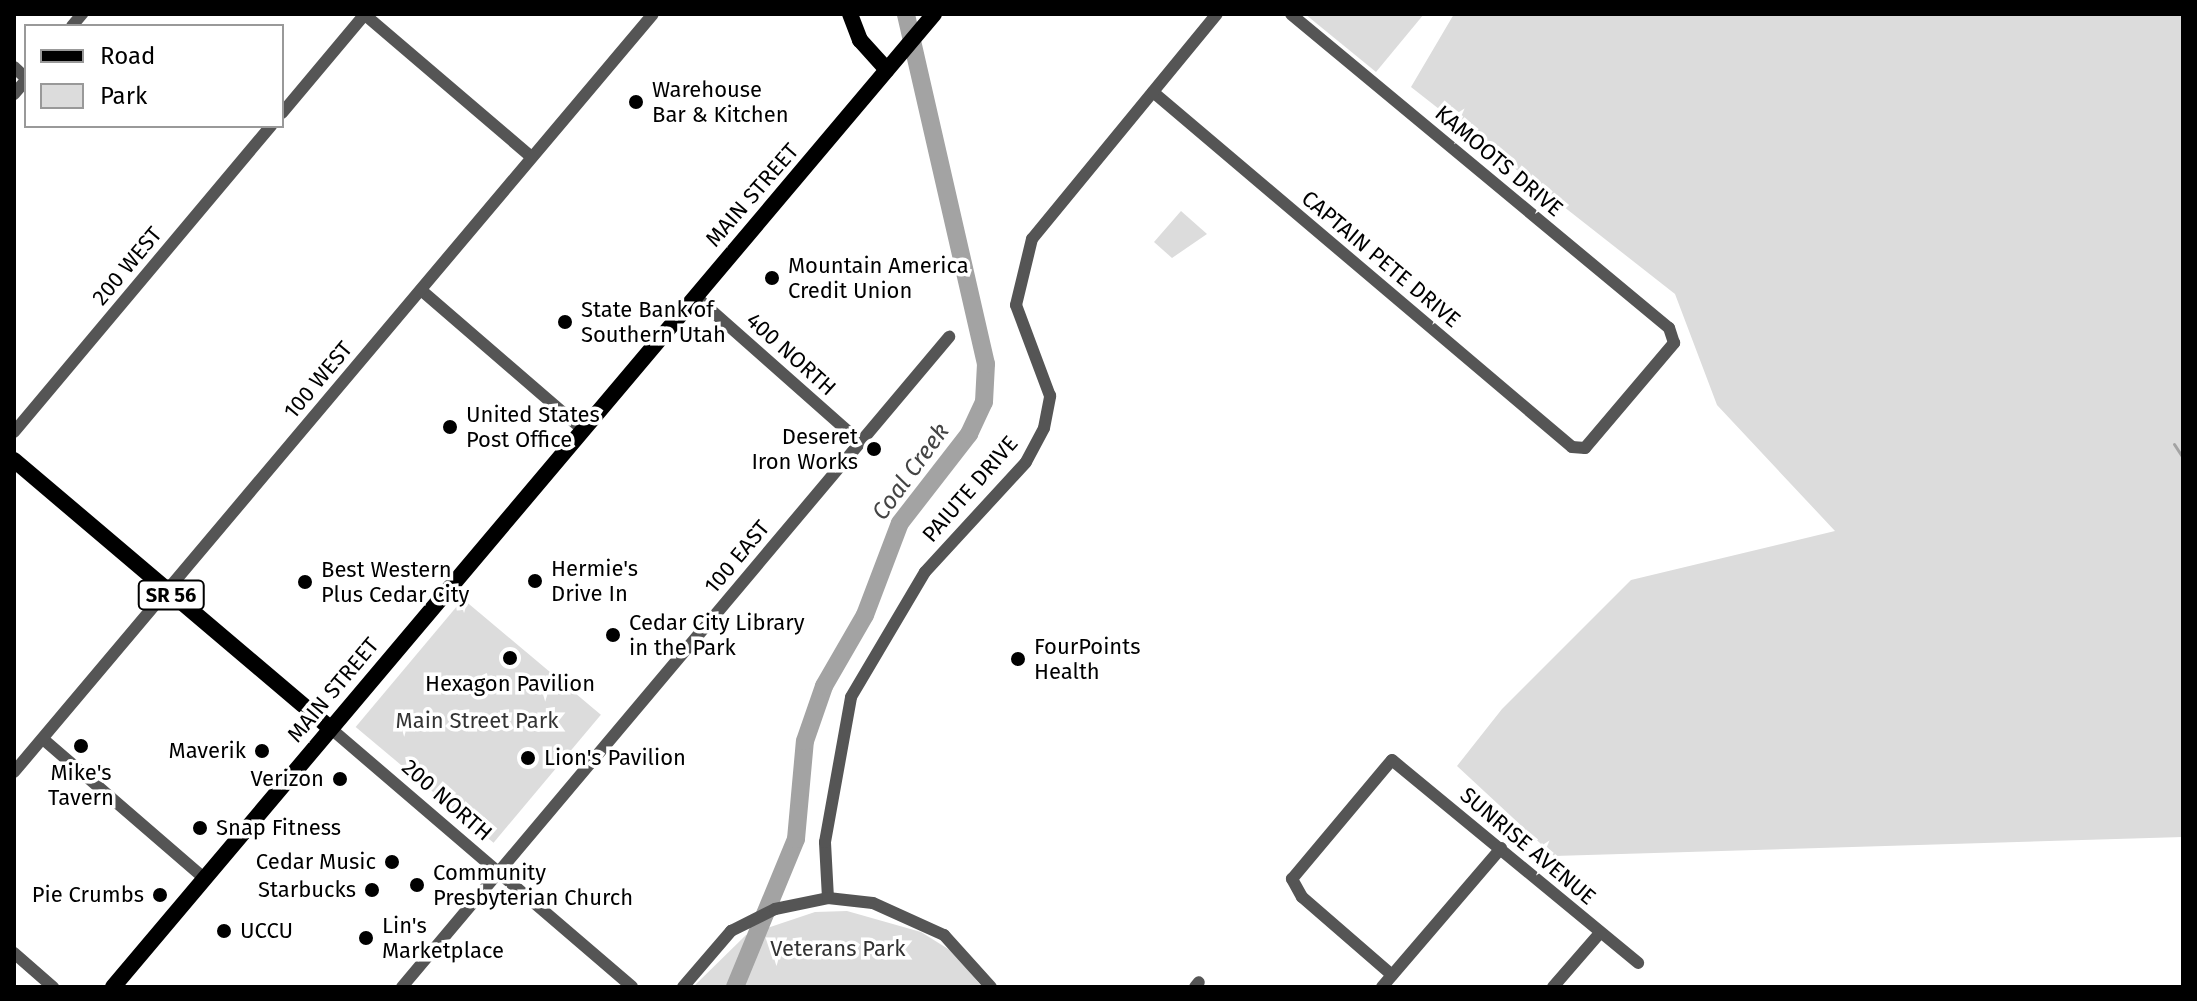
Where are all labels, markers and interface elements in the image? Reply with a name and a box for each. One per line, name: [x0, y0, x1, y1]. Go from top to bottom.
legend: [24, 24, 284, 128]
text: Road: [100, 42, 155, 70]
place label: Warehouse Bar & Kitchen: [652, 76, 789, 128]
text: Park: [100, 82, 147, 110]
marker: Warehouse Bar & Kitchen: [627, 93, 645, 111]
street label: KAMOOTS DRIVE: [1430, 100, 1568, 222]
street label: MAIN STREET: [700, 138, 804, 252]
street label: CAPTAIN PETE DRIVE: [1296, 185, 1466, 333]
street label: 200 WEST: [87, 222, 167, 310]
place label: Mountain America Credit Union: [788, 252, 969, 304]
marker: Mountain America Credit Union: [763, 269, 781, 287]
place label: State Bank of Southern Utah: [581, 296, 726, 348]
street label: 400 NORTH: [741, 307, 841, 401]
marker: State Bank of Southern Utah: [556, 313, 574, 331]
street label: 100 WEST: [278, 336, 358, 424]
place label: United States Post Office: [466, 401, 600, 452]
marker: United States Post Office: [441, 418, 459, 436]
water label: Coal Creek: [866, 418, 956, 526]
place label: Deseret Iron Works: [751, 423, 858, 474]
street label: PAIUTE DRIVE: [917, 431, 1023, 547]
marker: Deseret Iron Works: [865, 440, 883, 458]
street label: 100 EAST: [699, 515, 775, 599]
place label: Hermie's Drive In: [551, 555, 638, 606]
place label: Best Western Plus Cedar City: [321, 556, 469, 608]
marker: Hermie's Drive In: [526, 572, 544, 590]
marker: Best Western Plus Cedar City: [296, 573, 314, 591]
road number: SR 56: [137, 579, 205, 611]
place label: Cedar City Library in the Park: [629, 609, 805, 660]
marker: Cedar City Library in the Park: [604, 626, 622, 644]
street label: MAIN STREET: [282, 632, 384, 748]
place label: FourPoints Health: [1034, 633, 1140, 684]
marker: Hexagon Pavilion: [501, 649, 519, 667]
marker: FourPoints Health: [1009, 650, 1027, 668]
place label: Hexagon Pavilion: [425, 671, 595, 697]
park label: Main Street Park: [396, 708, 558, 734]
marker: Mike's Tavern: [72, 737, 90, 755]
place label: Maverik: [169, 738, 246, 764]
marker: Maverik: [253, 742, 271, 760]
place label: Lion's Pavilion: [544, 745, 686, 771]
marker: Lion's Pavilion: [519, 749, 537, 767]
street label: 200 NORTH: [397, 754, 497, 846]
place label: Mike's Tavern: [48, 759, 114, 810]
place label: Verizon: [250, 766, 324, 792]
marker: Verizon: [331, 770, 349, 788]
street label: SUNRISE AVENUE: [1455, 782, 1601, 910]
place label: Snap Fitness: [216, 815, 341, 841]
marker: Snap Fitness: [191, 819, 209, 837]
place label: Cedar Music: [256, 849, 376, 875]
marker: Cedar Music: [383, 853, 401, 871]
place label: Community Presbyterian Church: [433, 859, 633, 910]
marker: Community Presbyterian Church: [408, 876, 426, 894]
place label: Starbucks: [258, 877, 356, 903]
marker: Starbucks: [363, 881, 381, 899]
place label: Pie Crumbs: [32, 882, 144, 908]
marker: Pie Crumbs: [151, 886, 169, 904]
place label: Lin's Marketplace: [382, 912, 504, 964]
place label: UCCU: [240, 918, 293, 944]
marker: UCCU: [215, 922, 233, 940]
marker: Lin's Marketplace: [357, 929, 375, 947]
park label: Veterans Park: [770, 936, 906, 962]

